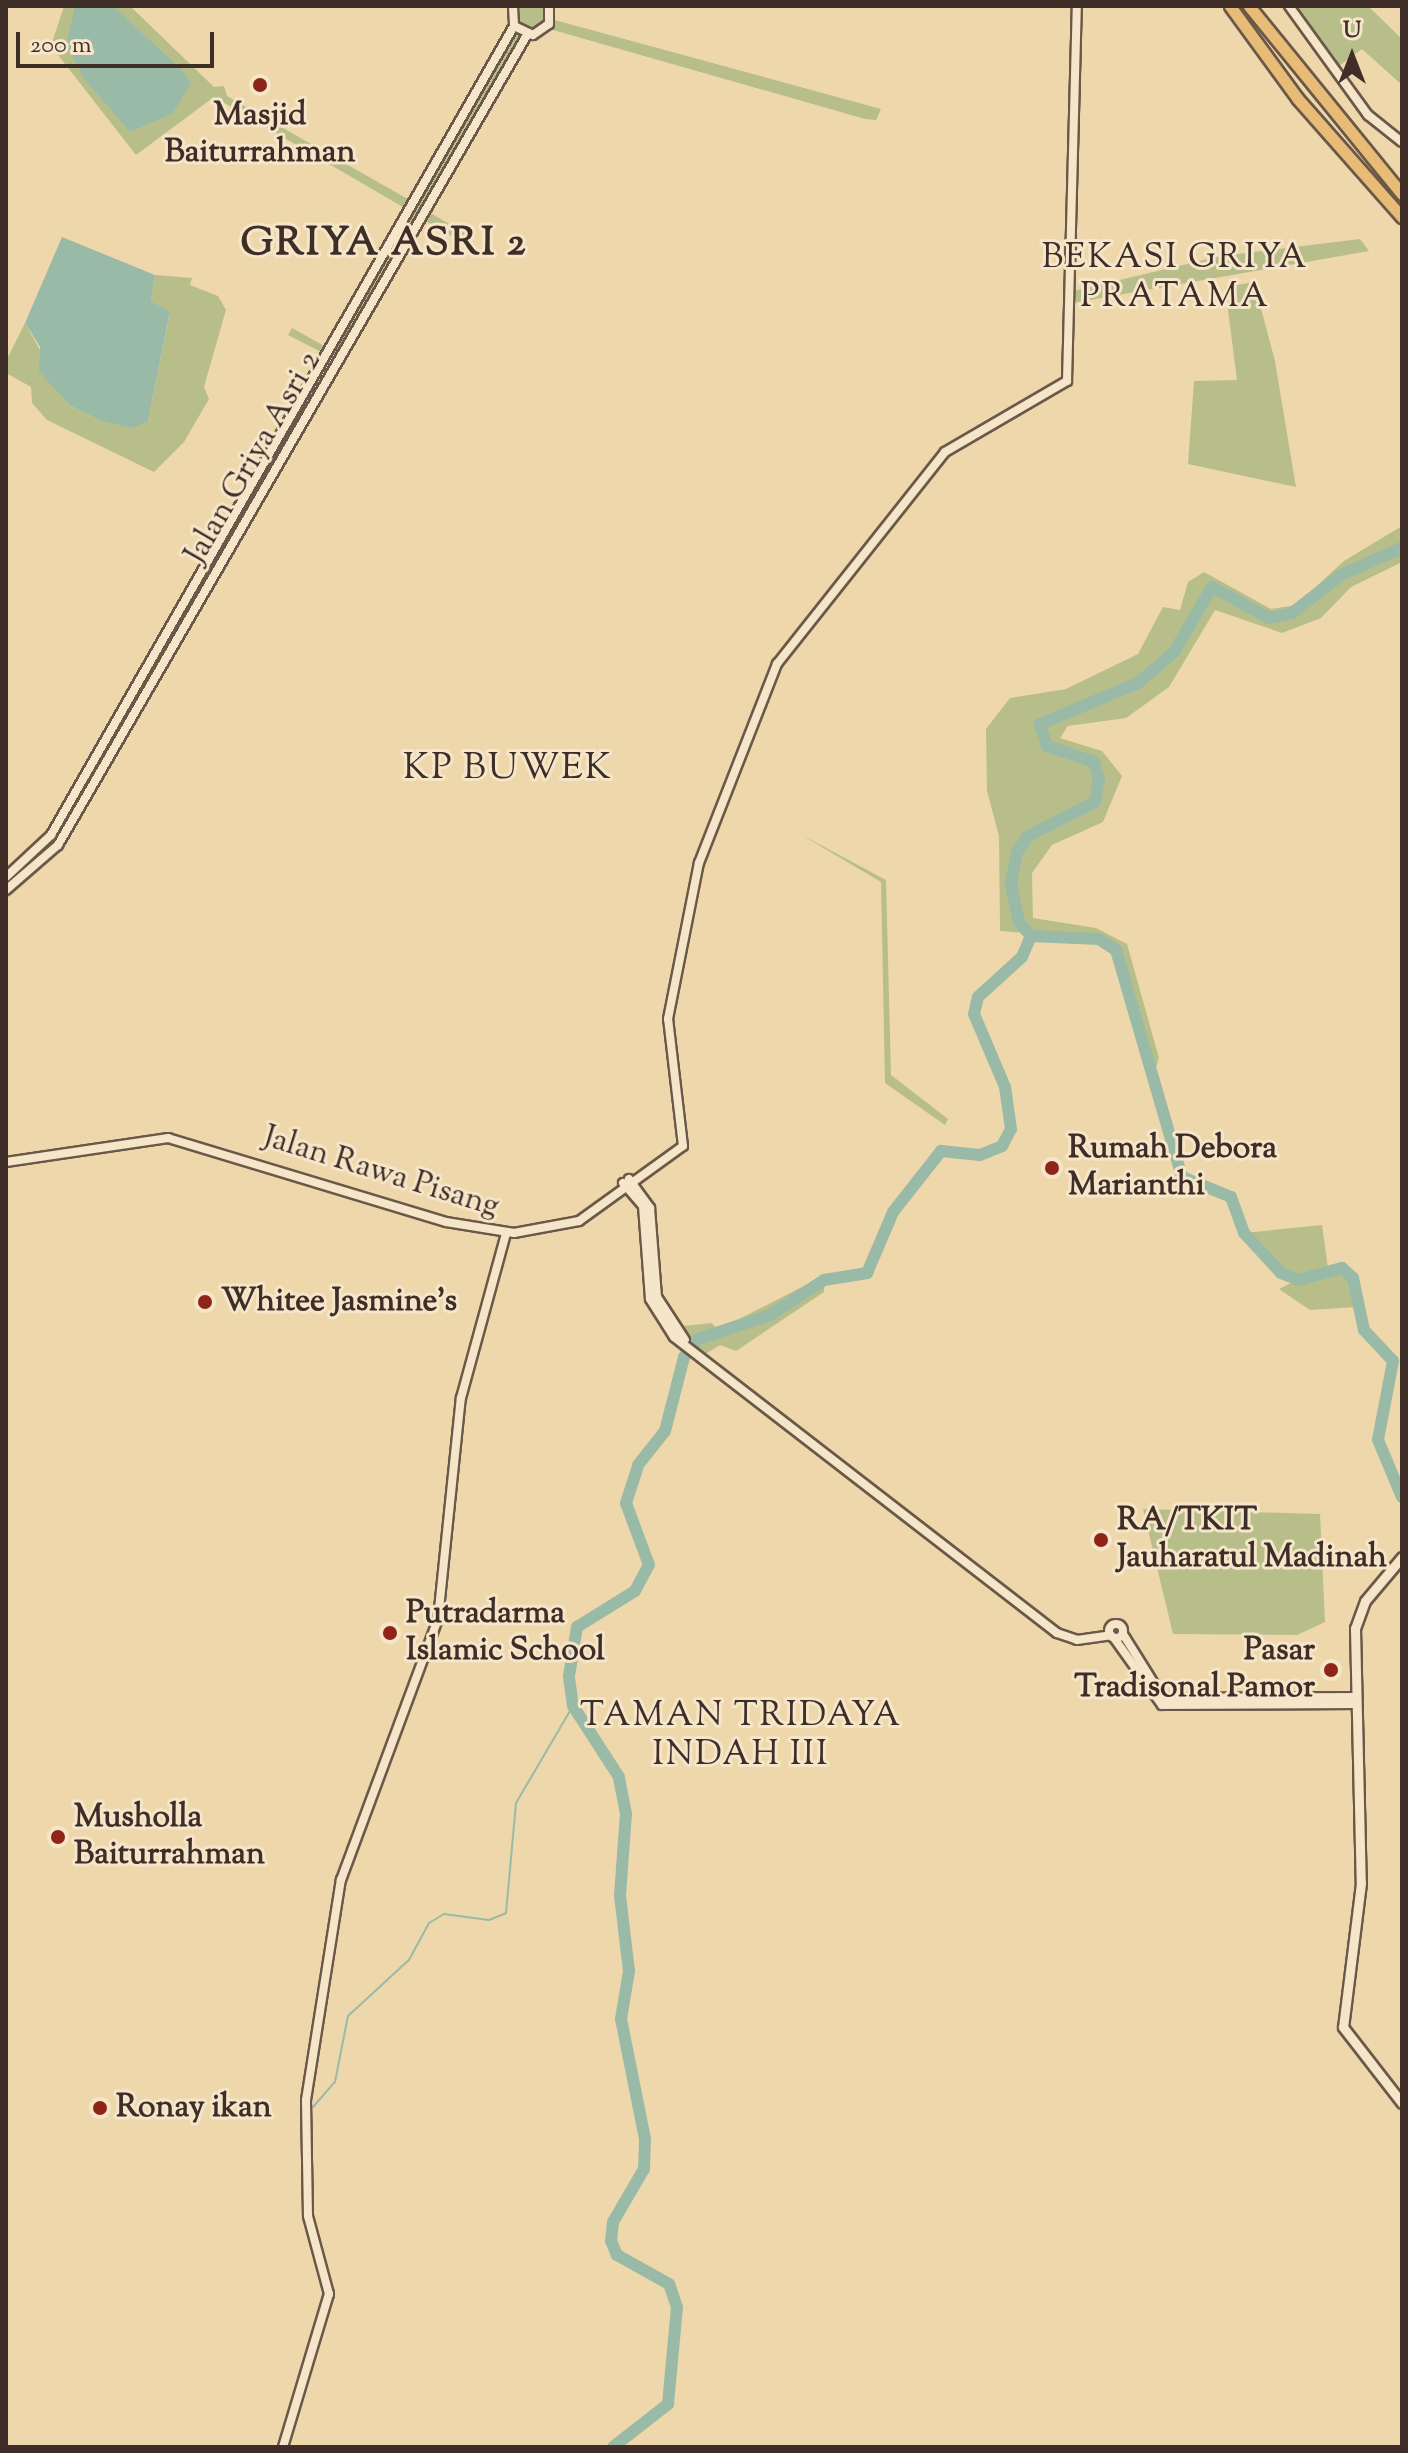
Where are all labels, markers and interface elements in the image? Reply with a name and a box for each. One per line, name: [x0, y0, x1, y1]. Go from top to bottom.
scale bar: [20, 16, 218, 66]
north arrow: [1312, 16, 1392, 96]
text: U: [1343, 16, 1361, 48]
text: 200 m: [30, 29, 92, 63]
marker: Masjid Baiturrahman: [251, 76, 269, 94]
place label: Masjid Baiturrahman: [165, 98, 355, 173]
district label: GRIYA ASRI 2: [240, 221, 528, 269]
district label: BEKASI GRIYA PRATAMA: [1042, 238, 1308, 318]
street label: Jalan Griya Asri 2: [178, 345, 330, 571]
district label: KP BUWEK: [403, 748, 613, 792]
street label: Jalan Rawa Pisang: [259, 1119, 503, 1227]
place label: Rumah Debora Marianthi: [1068, 1131, 1277, 1206]
marker: Rumah Debora Marianthi: [1043, 1159, 1061, 1177]
place label: Whitee Jasmine's: [221, 1283, 457, 1321]
marker: Whitee Jasmine's: [196, 1293, 214, 1311]
place label: RA/TKIT Jauharatul Madinah: [1117, 1503, 1387, 1578]
marker: RA/TKIT Jauharatul Madinah: [1092, 1531, 1110, 1549]
place label: Putradarma Islamic School: [406, 1596, 605, 1671]
marker: Putradarma Islamic School: [381, 1624, 399, 1642]
place label: Pasar Tradisonal Pamor: [1074, 1633, 1315, 1708]
marker: Pasar Tradisonal Pamor: [1322, 1661, 1340, 1679]
district label: TAMAN TRIDAYA INDAH III: [580, 1696, 902, 1776]
place label: Musholla Baiturrahman: [74, 1800, 265, 1875]
marker: Musholla Baiturrahman: [49, 1828, 67, 1846]
place label: Ronay ikan: [116, 2089, 272, 2127]
marker: Ronay ikan: [91, 2099, 109, 2117]

